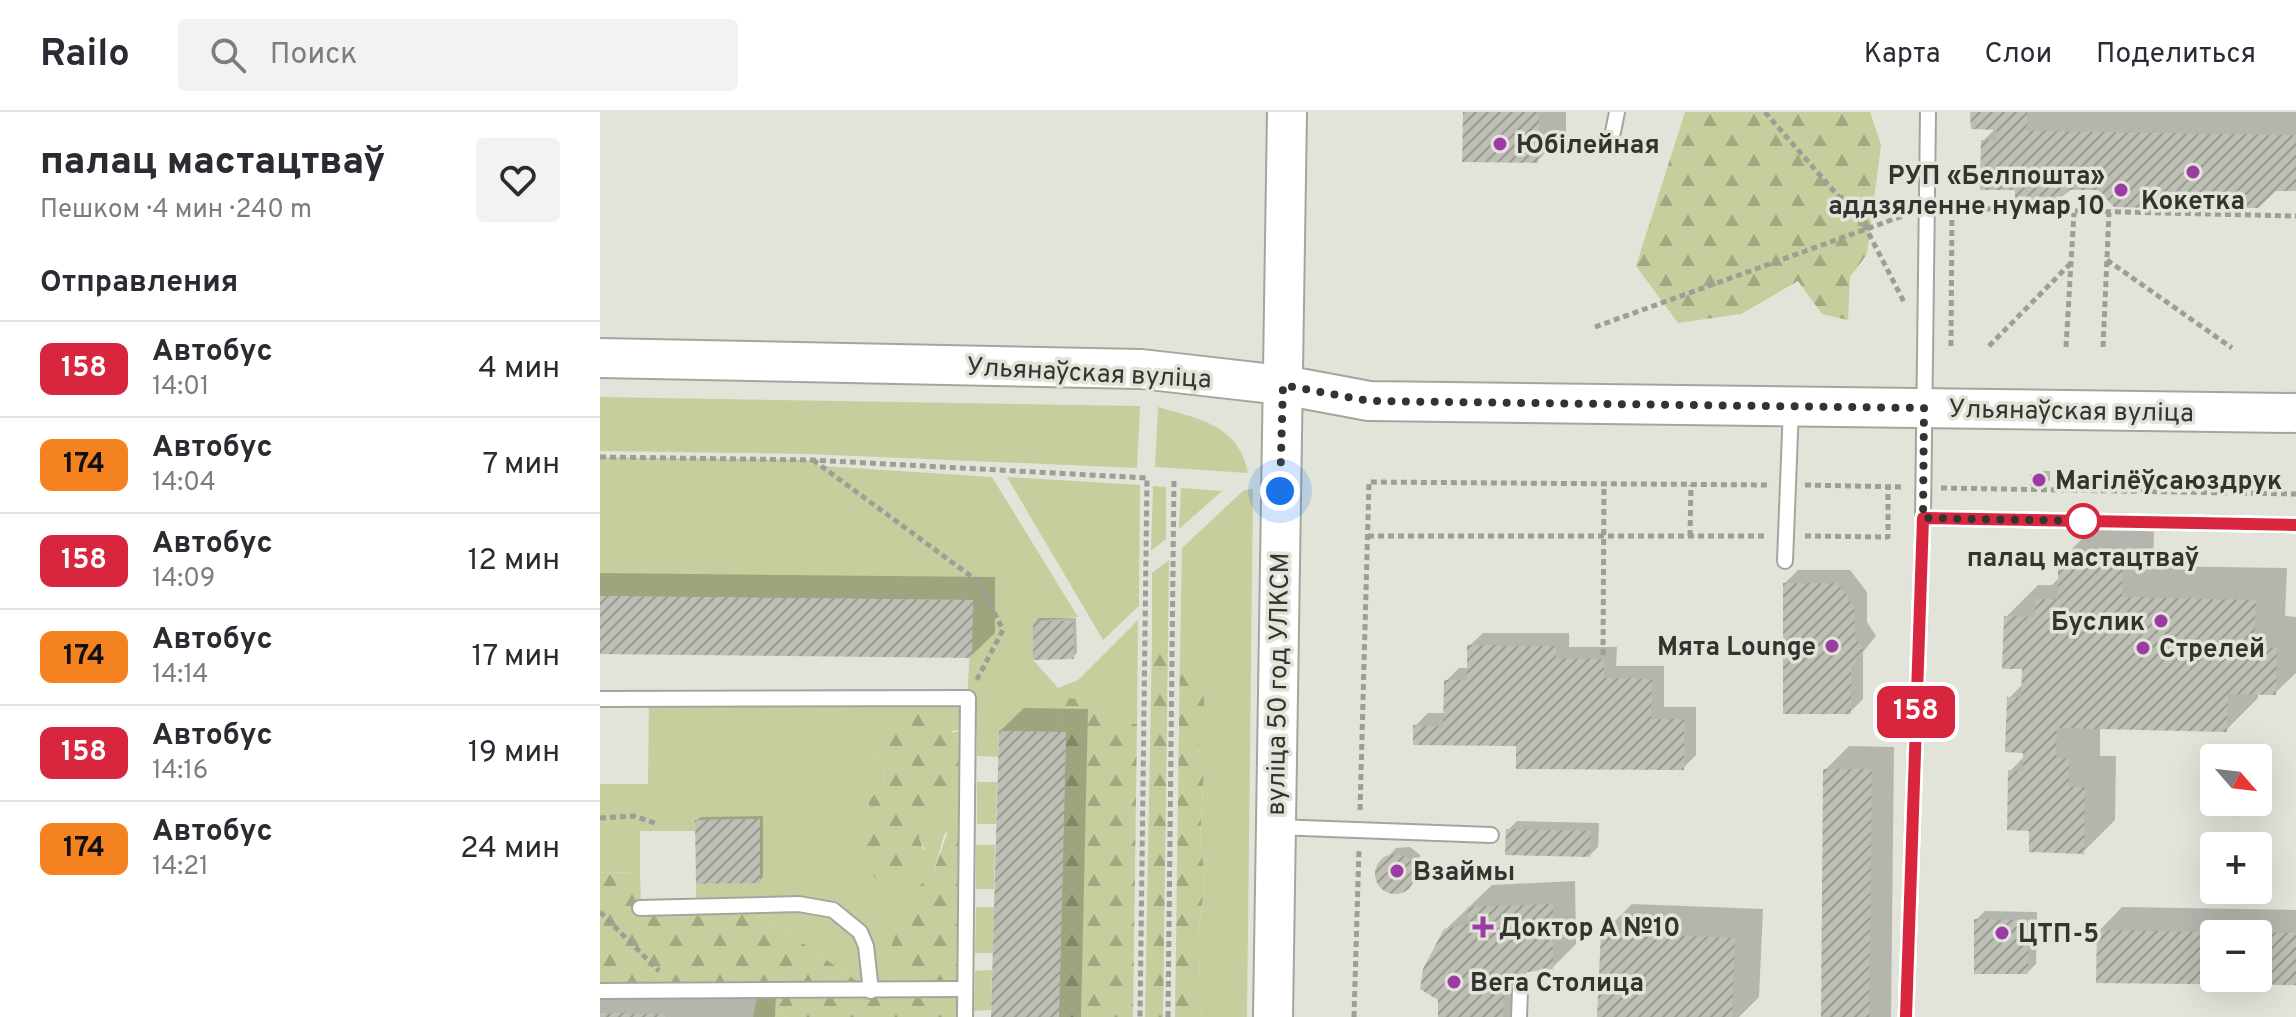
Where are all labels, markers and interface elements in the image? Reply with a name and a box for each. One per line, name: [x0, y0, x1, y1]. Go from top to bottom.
search box: [178, 19, 738, 91]
text: Railo: [40, 31, 130, 80]
icon: search: [206, 33, 250, 77]
text: Поиск: [270, 37, 357, 74]
text: Карта: [1864, 37, 1940, 73]
text: Слои: [1984, 37, 2052, 73]
text: Поделиться: [2096, 37, 2256, 73]
place label: Юбілейная: [1516, 130, 1660, 163]
marker: Юбілейная: [1491, 135, 1509, 153]
button: heart: [476, 138, 560, 222]
text: палац мастацтваў: [40, 139, 385, 188]
place label: РУП «Белпошта» аддзяленне нумар 10: [1828, 161, 2105, 224]
marker: Кокетка: [2184, 163, 2202, 181]
marker: РУП «Белпошта» аддзяленне нумар 10: [2112, 181, 2130, 199]
place label: Кокетка: [2141, 186, 2245, 219]
text: Пешком · 4 мин · 240 m: [40, 194, 312, 227]
text: Отправления: [40, 265, 238, 302]
text: Автобус: [152, 334, 273, 371]
text: 158: [61, 351, 107, 387]
text: 4 мин: [478, 351, 560, 388]
street label: Ульянаўская вуліца: [965, 352, 1212, 397]
text: 14:01: [152, 371, 210, 404]
street label: Ульянаўская вуліца: [1948, 394, 2194, 431]
text: Автобус: [152, 430, 273, 467]
text: 174: [63, 447, 105, 483]
text: 7 мин: [483, 447, 560, 484]
place label: Магілёўсаюздрук: [2055, 466, 2282, 499]
text: 14:04: [152, 467, 216, 500]
your location: [1260, 471, 1300, 511]
marker: Магілёўсаюздрук: [2030, 471, 2048, 489]
marker: палац мастацтваў: [2066, 504, 2100, 538]
text: Автобус: [152, 526, 273, 563]
text: 158: [61, 543, 107, 579]
text: 12 мин: [467, 543, 560, 580]
place label: палац мастацтваў: [1967, 543, 2200, 576]
street label: вуліца 50 год УЛКСМ: [1261, 552, 1298, 816]
text: 14:09: [152, 563, 215, 596]
place label: Буслик: [2051, 607, 2145, 640]
marker: Буслик: [2152, 612, 2170, 630]
text: Автобус: [152, 622, 273, 659]
place label: Мята Lounge: [1657, 632, 1816, 665]
place label: Стрелей: [2159, 634, 2265, 667]
marker: Мята Lounge: [1823, 637, 1841, 655]
text: 174: [63, 639, 105, 675]
text: 17 мин: [471, 639, 560, 676]
marker: Стрелей: [2134, 639, 2152, 657]
text: 14:14: [152, 659, 209, 692]
line badge: 158: [1870, 686, 1962, 738]
text: 158: [1893, 694, 1939, 730]
text: Автобус: [152, 718, 273, 755]
text: 158: [61, 735, 107, 771]
text: 19 мин: [468, 735, 560, 772]
north arrow: [2200, 744, 2272, 816]
map controls: [2200, 744, 2272, 992]
text: 14:16: [152, 755, 208, 788]
text: Автобус: [152, 814, 273, 851]
text: 174: [63, 831, 105, 867]
text: 24 мин: [460, 831, 560, 868]
button: +: [2200, 832, 2272, 904]
text: 14:21: [152, 851, 209, 884]
place label: Взаймы: [1413, 857, 1515, 890]
marker: Взаймы: [1388, 862, 1406, 880]
place label: Доктор А №10: [1499, 913, 1680, 946]
marker: Доктор А №10: [1474, 918, 1492, 936]
place label: ЦТП-5: [2018, 919, 2099, 952]
button: −: [2200, 920, 2272, 992]
marker: ЦТП-5: [1993, 924, 2011, 942]
place label: Вега Столица: [1470, 968, 1644, 1001]
marker: Вега Столица: [1445, 973, 1463, 991]

